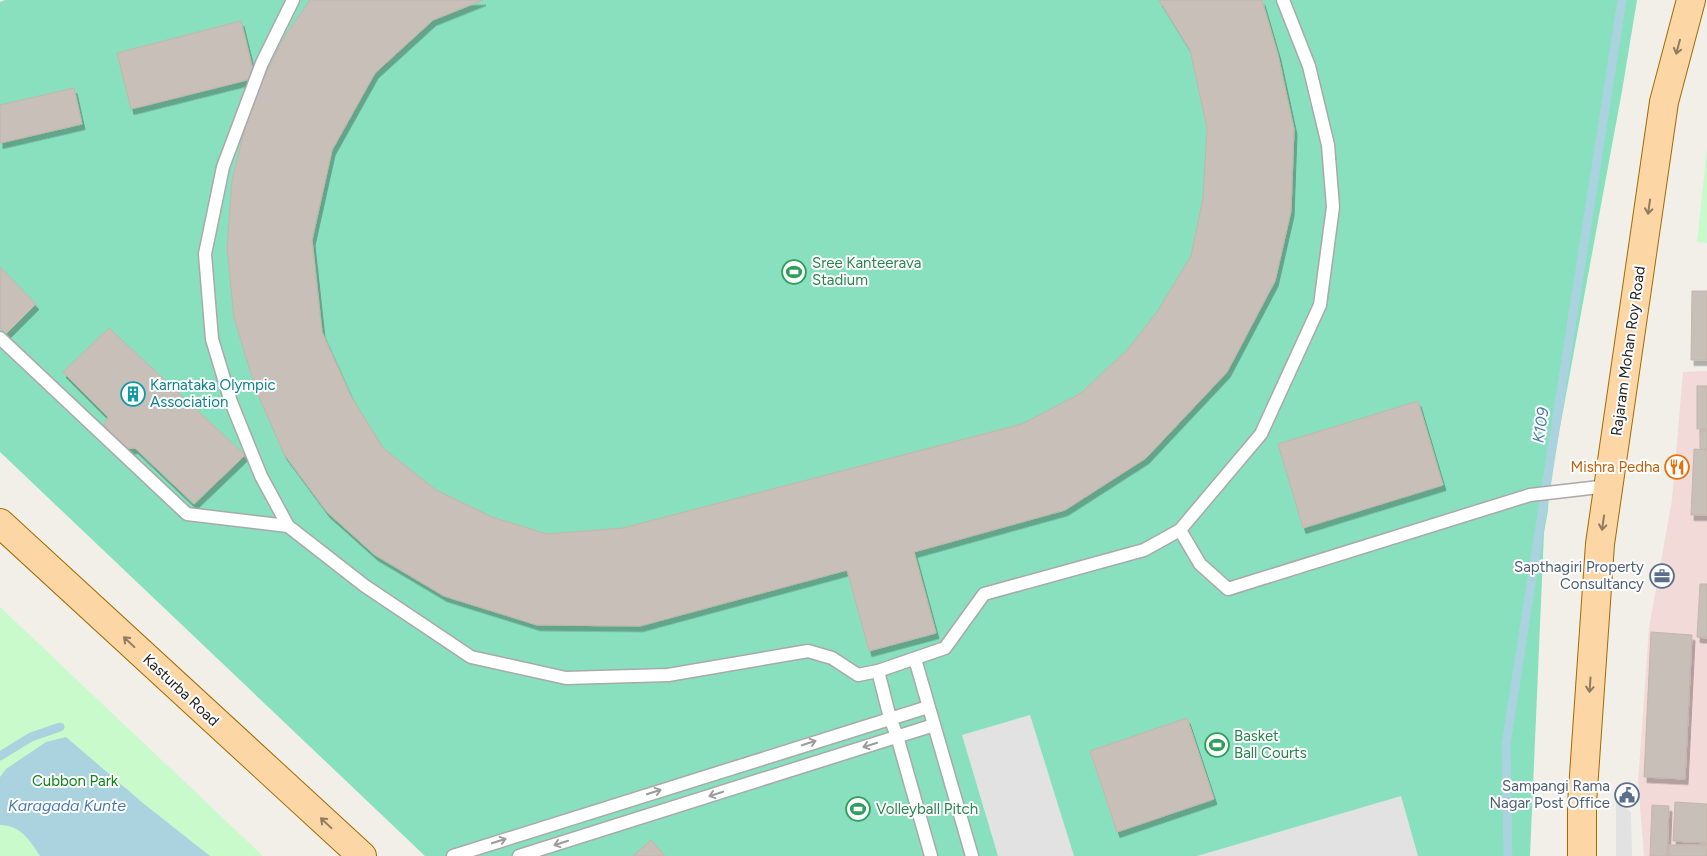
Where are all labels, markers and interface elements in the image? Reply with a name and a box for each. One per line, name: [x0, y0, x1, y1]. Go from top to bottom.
one-way arrow: [1673, 39, 1682, 55]
one-way arrow: [1644, 198, 1654, 214]
place label: Sree Kanteerava Stadium: [812, 254, 921, 289]
sports icon: Sree Kanteerava Stadium: [781, 259, 807, 285]
street label: Rajaram Mohan Roy Road: [1607, 265, 1649, 437]
place label: Karnataka Olympic Association: [150, 376, 276, 411]
building icon: Karnataka Olympic Association: [120, 381, 146, 407]
water label: K109: [1528, 406, 1553, 444]
restaurant icon: Mishra Pedha: [1664, 454, 1690, 480]
place label: Mishra Pedha: [1571, 458, 1660, 476]
one-way arrow: [1598, 515, 1608, 531]
place label: Sapthagiri Property Consultancy: [1514, 558, 1644, 593]
office icon: Sapthagiri Property Consultancy: [1649, 563, 1675, 589]
one-way arrow: [122, 636, 135, 648]
street label: Kasturba Road: [139, 650, 223, 730]
one-way arrow: [1586, 677, 1595, 693]
place label: Basket Ball Courts: [1234, 727, 1307, 762]
sports icon: Basket Ball Courts: [1204, 732, 1230, 758]
one-way arrow: [801, 738, 817, 748]
one-way arrow: [863, 740, 879, 750]
park label: Cubbon Park: [32, 772, 119, 790]
place label: Sampangi Rama Nagar Post Office: [1489, 777, 1610, 812]
public building icon: Sampangi Rama Nagar Post Office: [1614, 782, 1640, 808]
one-way arrow: [646, 787, 662, 797]
one-way arrow: [708, 790, 724, 799]
water label: Karagada Kunte: [8, 796, 126, 815]
sports icon: Volleyball Pitch: [845, 796, 871, 822]
place label: Volleyball Pitch: [876, 800, 978, 818]
one-way arrow: [319, 817, 332, 829]
one-way arrow: [491, 836, 507, 846]
one-way arrow: [553, 839, 569, 848]

